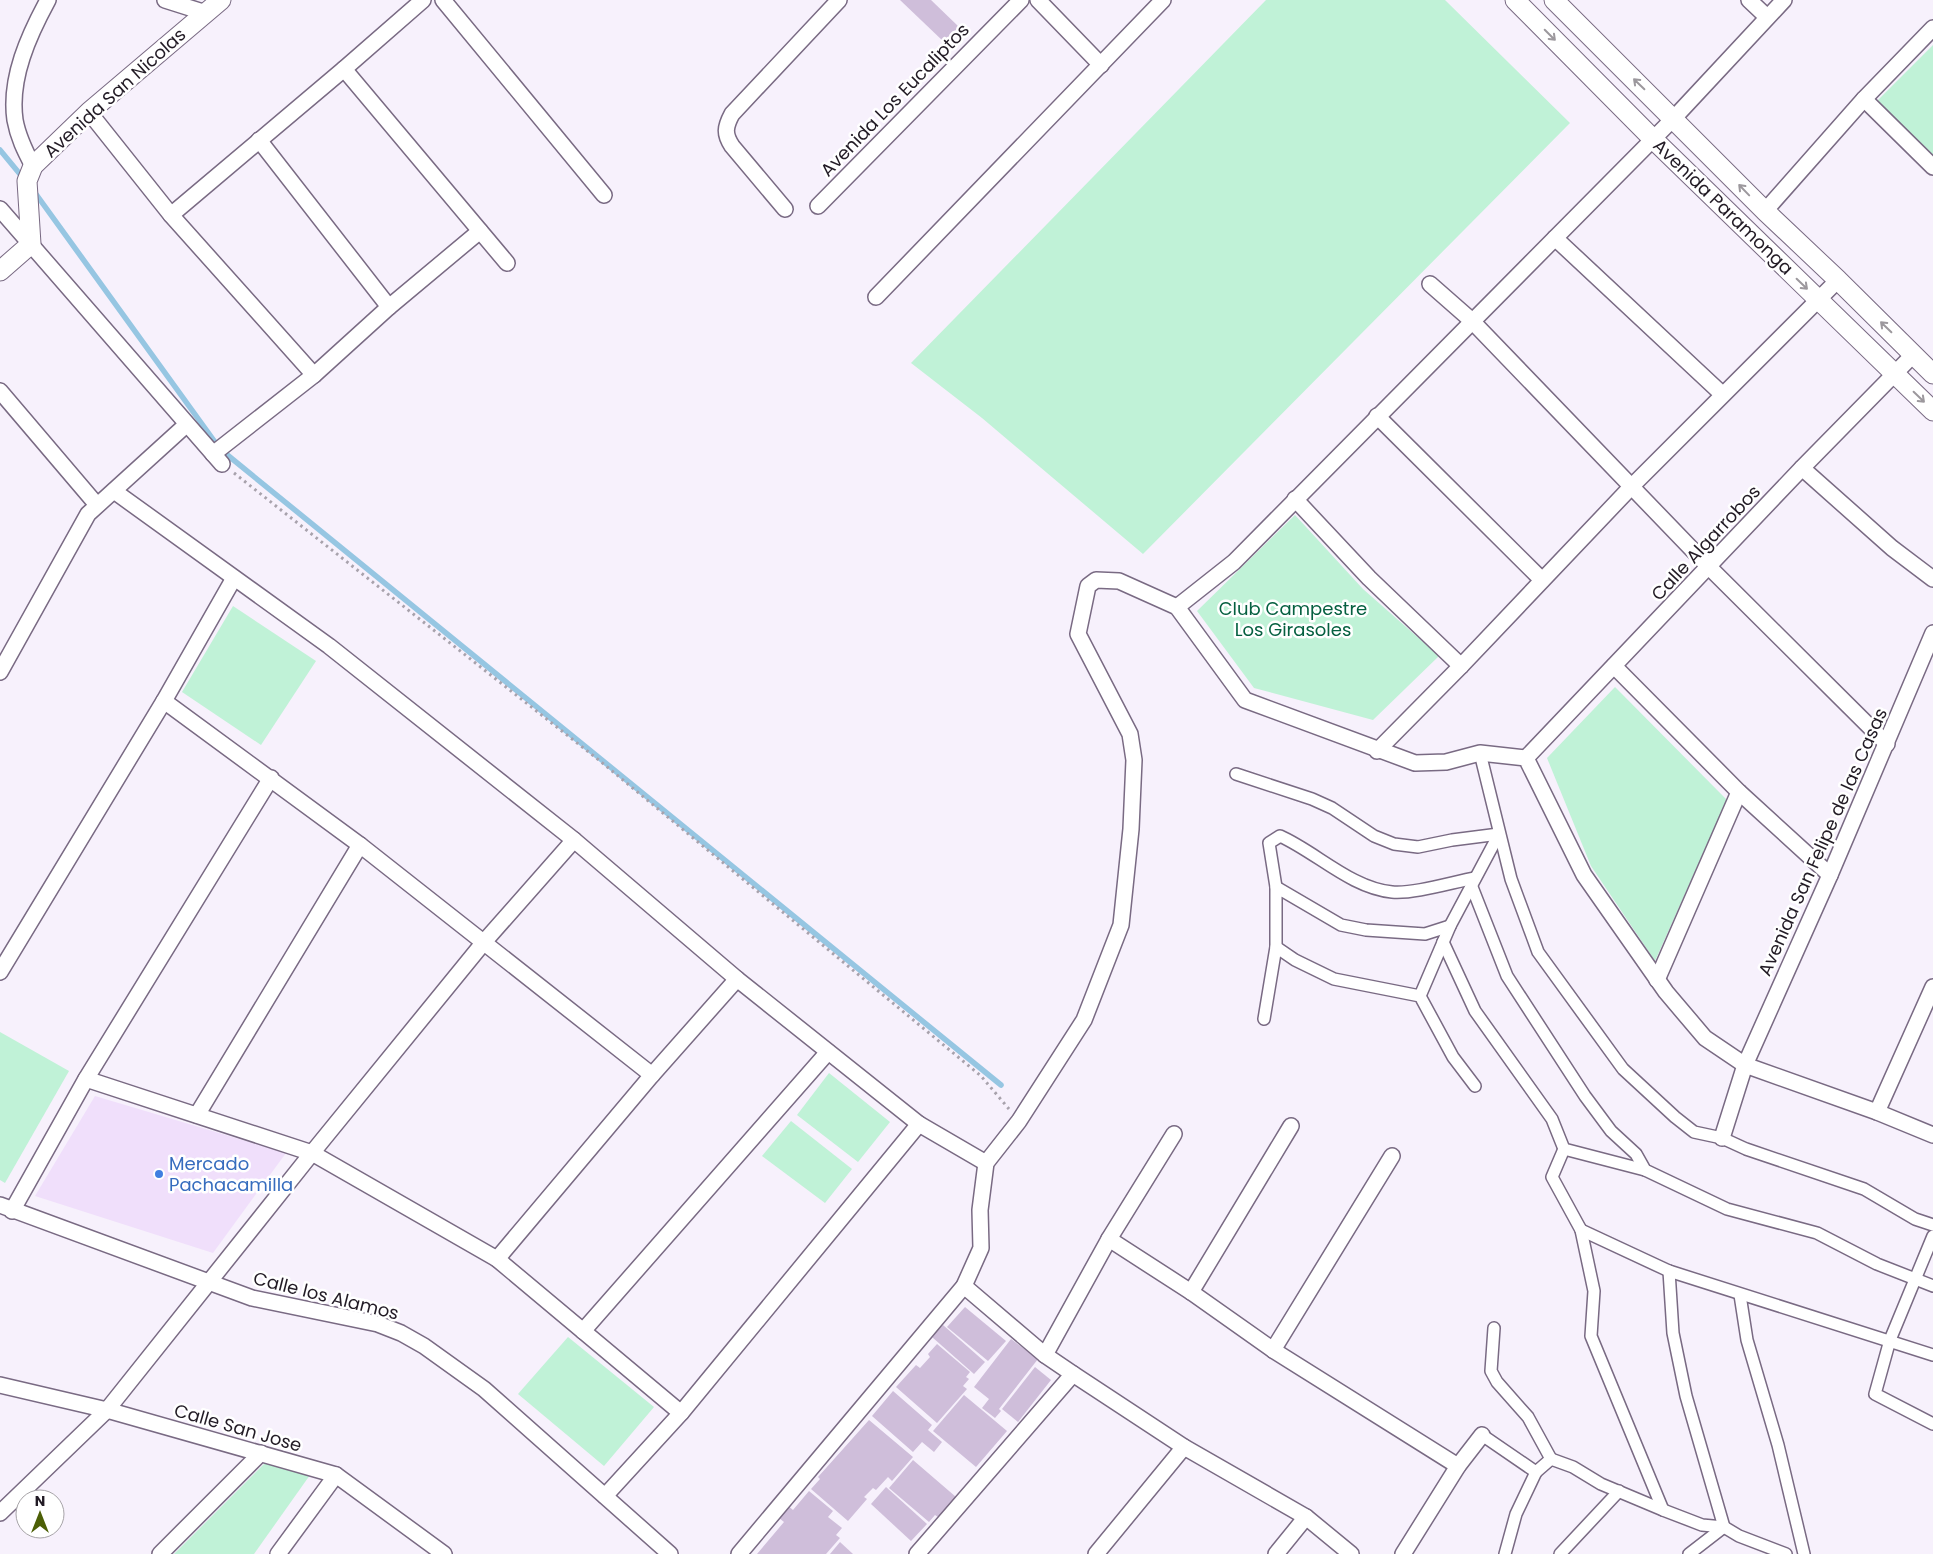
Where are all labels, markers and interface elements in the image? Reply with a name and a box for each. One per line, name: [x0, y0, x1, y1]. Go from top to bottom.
street label: Avenida Los Eucaliptos: [815, 17, 975, 182]
street label: Avenida San Nicolas: [38, 22, 191, 163]
one-way arrow: [1543, 28, 1555, 40]
one-way arrow: [1633, 78, 1645, 90]
street label: Avenida Paramonga: [1648, 133, 1799, 280]
one-way arrow: [1738, 184, 1750, 196]
one-way arrow: [1796, 278, 1809, 290]
one-way arrow: [1880, 321, 1893, 333]
one-way arrow: [1912, 391, 1925, 403]
street label: Calle Algarrobos: [1645, 479, 1766, 606]
park label: Club Campestre Los Girasoles: [1219, 596, 1367, 642]
street label: Avenida San Felipe de las Casas: [1752, 704, 1893, 980]
place label: Mercado Pachacamilla: [169, 1151, 293, 1197]
marker: Mercado Pachacamilla: [153, 1168, 165, 1180]
street label: Calle los Alamos: [251, 1265, 402, 1326]
street label: Calle San Jose: [171, 1397, 305, 1458]
north arrow: [15, 1489, 65, 1539]
text: N: [35, 1491, 45, 1511]

